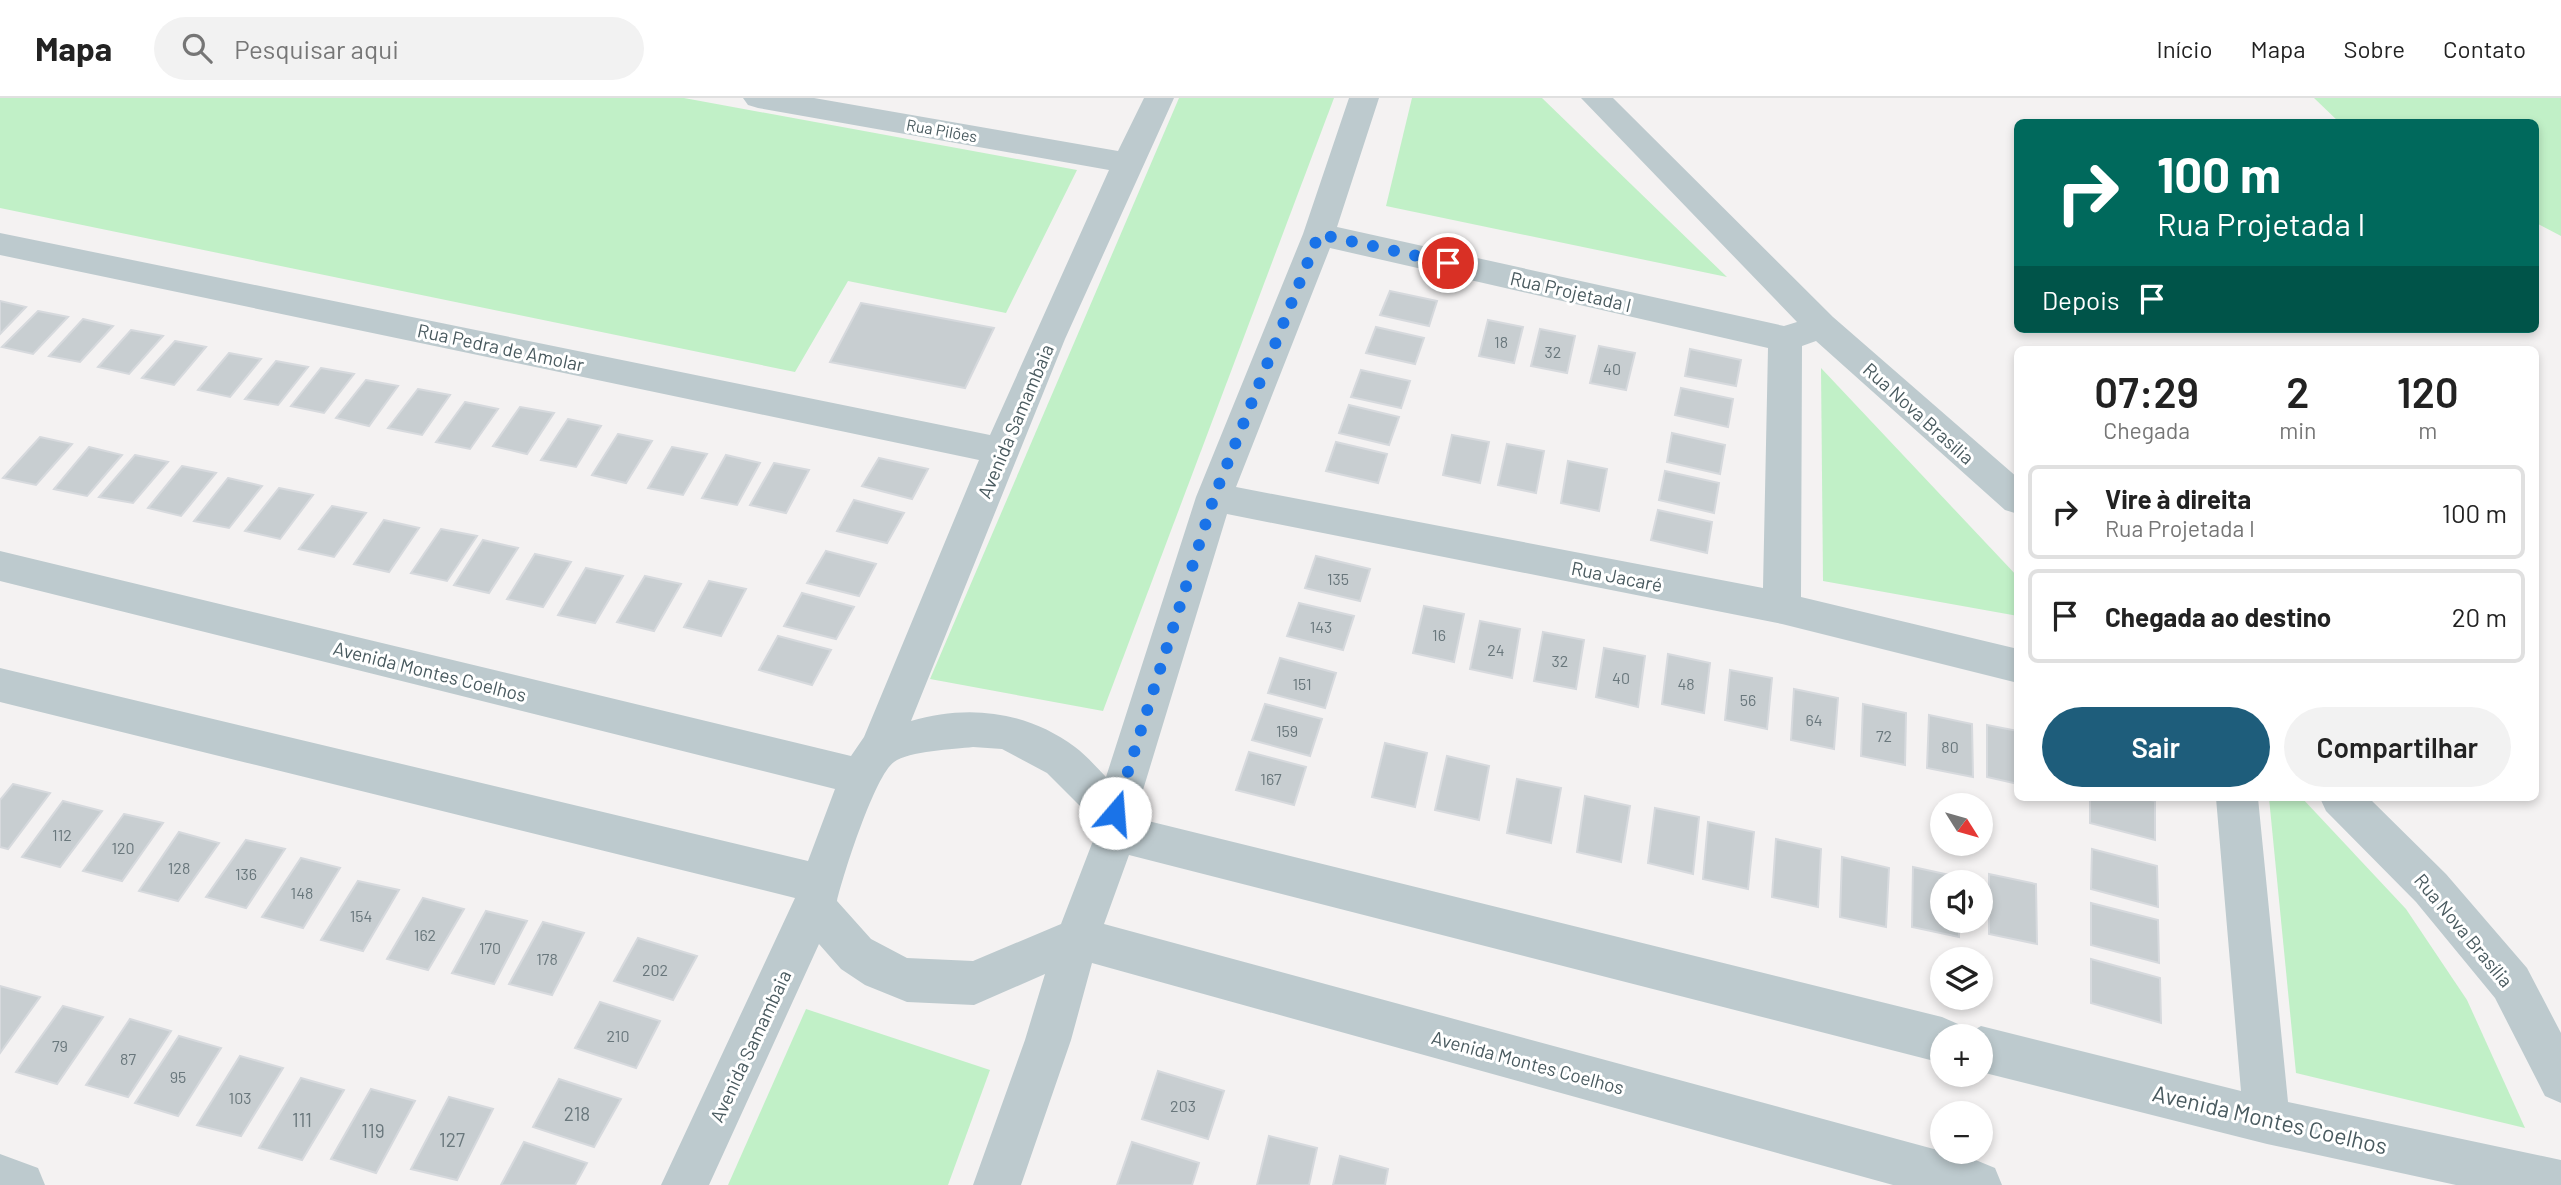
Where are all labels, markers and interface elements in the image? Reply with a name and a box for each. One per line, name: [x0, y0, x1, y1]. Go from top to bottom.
search box: [154, 17, 644, 80]
text: Mapa: [35, 28, 112, 68]
icon: search: [178, 29, 216, 67]
text: Pesquisar aqui: [234, 33, 399, 64]
text: Início: [2157, 34, 2213, 63]
text: Mapa: [2251, 34, 2305, 63]
text: Sobre: [2343, 34, 2405, 63]
text: Contato: [2443, 34, 2526, 63]
street label: Rua Pilões: [905, 114, 979, 146]
text: 100 m: [2157, 144, 2281, 203]
icon: right: [2042, 147, 2133, 238]
text: Rua Projetada I: [2157, 204, 2366, 242]
pin: [1418, 233, 1478, 293]
icon: arrive: [1429, 244, 1467, 282]
street label: Rua Projetada I: [1508, 266, 1634, 316]
icon: arrive: [2133, 280, 2171, 318]
text: Depois: [2042, 284, 2119, 315]
street label: Rua Pedra de Amolar: [416, 318, 587, 376]
house number: 18: [1494, 332, 1508, 351]
street label: Avenida Samambaia: [972, 340, 1058, 502]
house number: 32: [1545, 342, 1561, 361]
street label: Rua Nova Brasília: [1859, 357, 1979, 469]
house number: 40: [1603, 359, 1621, 378]
text: 07:29: [2094, 366, 2199, 416]
text: 2: [2286, 366, 2309, 416]
text: 120: [2397, 366, 2459, 416]
text: Chegada: [2103, 416, 2190, 444]
text: min: [2279, 416, 2317, 444]
text: m: [2418, 416, 2437, 444]
text: Vire à direita: [2105, 483, 2251, 514]
icon: right: [2046, 493, 2084, 531]
text: 100 m: [2442, 497, 2507, 528]
text: Rua Projetada I: [2105, 514, 2255, 542]
street label: Rua Jacaré: [1569, 556, 1665, 596]
house number: 135: [1327, 569, 1349, 588]
icon: arrive: [2046, 597, 2084, 635]
text: Chegada ao destino: [2105, 601, 2331, 632]
text: 20 m: [2452, 601, 2507, 632]
house number: 143: [1310, 617, 1332, 636]
house number: 16: [1432, 625, 1446, 644]
street label: Avenida Montes Coelhos: [331, 636, 529, 706]
house number: 24: [1487, 640, 1505, 659]
house number: 32: [1552, 651, 1568, 670]
house number: 40: [1612, 668, 1630, 687]
house number: 151: [1293, 674, 1311, 693]
house number: 48: [1677, 674, 1695, 693]
house number: 56: [1740, 690, 1756, 709]
button: Sair: [2042, 707, 2270, 787]
button: Compartilhar: [2284, 707, 2511, 787]
house number: 64: [1805, 710, 1823, 729]
house number: 159: [1276, 721, 1298, 740]
house number: 72: [1876, 726, 1892, 745]
house number: 80: [1941, 737, 1959, 756]
house number: 167: [1260, 769, 1282, 788]
position arrow: [1078, 776, 1152, 850]
north arrow: [1930, 793, 1993, 856]
map controls: [1930, 793, 1993, 1164]
house number: 112: [52, 825, 72, 844]
house number: 120: [111, 838, 135, 857]
house number: 128: [168, 858, 190, 877]
house number: 136: [235, 864, 257, 883]
street label: Rua Nova Brasília: [2410, 869, 2518, 991]
button: sound: [1930, 870, 1993, 933]
house number: 148: [291, 883, 313, 902]
house number: 154: [350, 906, 372, 925]
house number: 162: [414, 925, 436, 944]
house number: 170: [479, 938, 501, 957]
button: layers: [1930, 947, 1993, 1010]
house number: 178: [536, 949, 558, 968]
house number: 202: [642, 960, 668, 979]
street label: Avenida Samambaia: [705, 966, 795, 1126]
button: +: [1930, 1024, 1993, 1087]
street label: Avenida Montes Coelhos: [1429, 1025, 1627, 1099]
house number: 210: [607, 1026, 630, 1045]
house number: 79: [52, 1036, 68, 1055]
house number: 87: [120, 1049, 136, 1068]
house number: 95: [170, 1067, 186, 1086]
street label: Avenida Montes Coelhos: [2150, 1078, 2390, 1160]
house number: 103: [229, 1088, 251, 1107]
house number: 203: [1170, 1096, 1196, 1115]
button: −: [1930, 1101, 1993, 1164]
house number: 218: [564, 1102, 590, 1125]
house number: 111: [292, 1108, 312, 1131]
house number: 119: [361, 1119, 385, 1142]
house number: 127: [439, 1128, 465, 1151]

